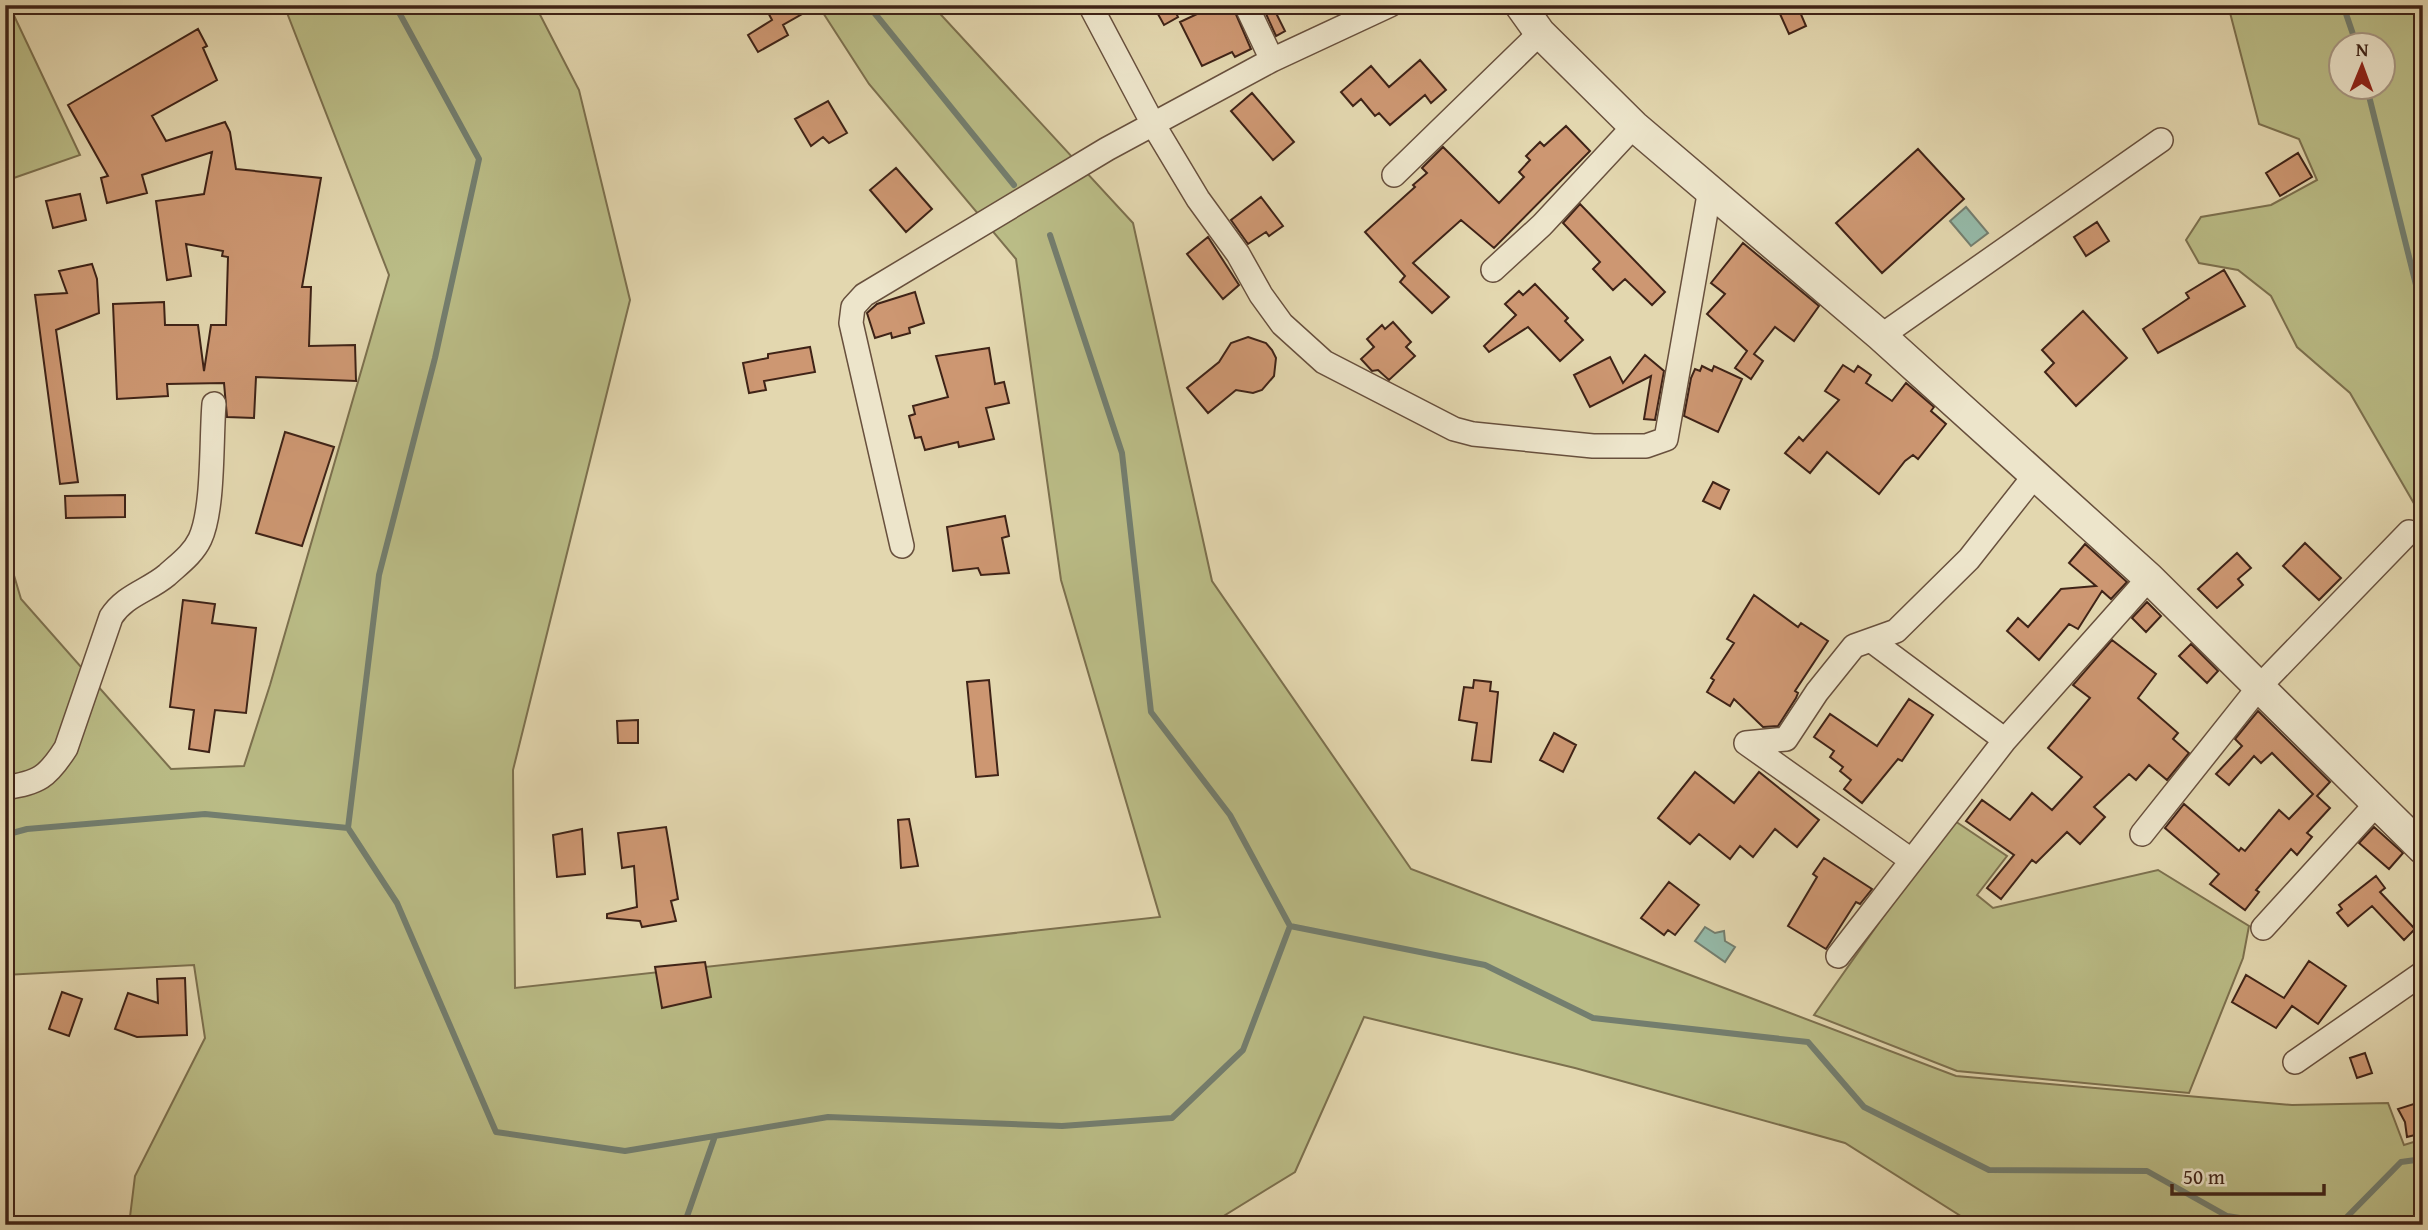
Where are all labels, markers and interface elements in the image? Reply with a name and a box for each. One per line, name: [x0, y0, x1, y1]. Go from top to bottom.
north arrow: [2326, 32, 2396, 102]
text: N: [2356, 35, 2369, 63]
scale bar: [2172, 1153, 2325, 1197]
text: 50 m: [2183, 1161, 2225, 1192]

